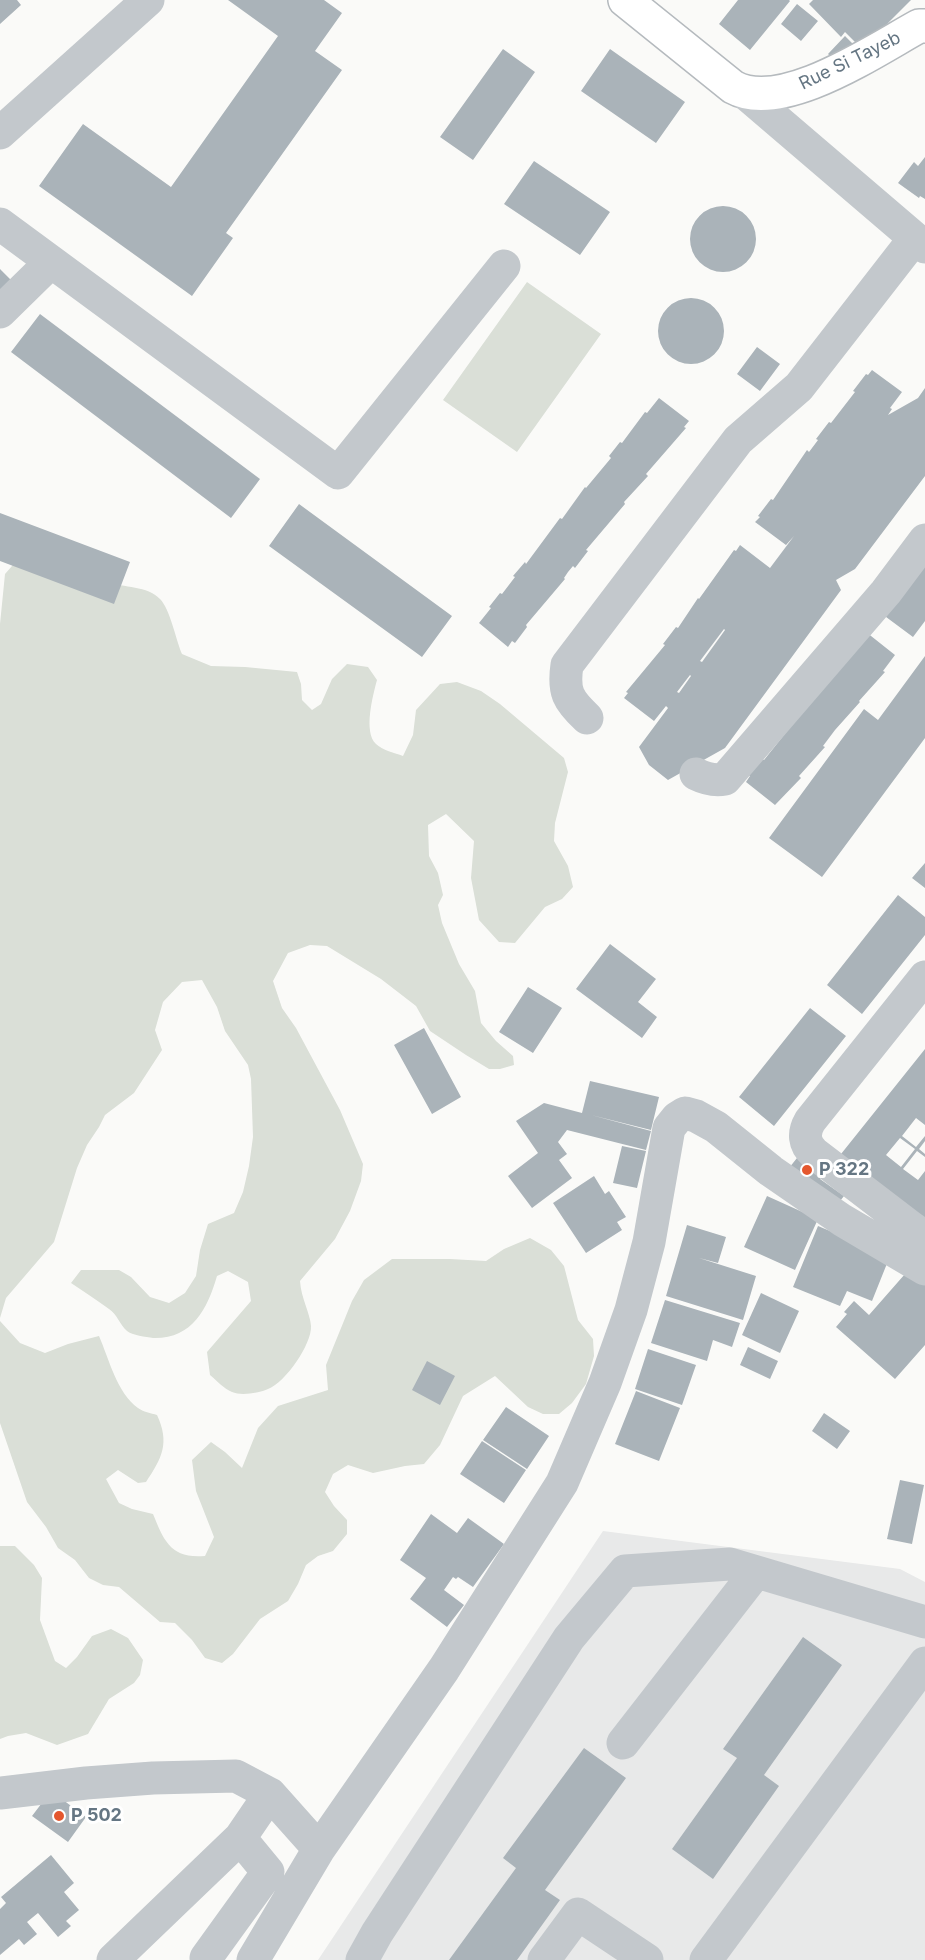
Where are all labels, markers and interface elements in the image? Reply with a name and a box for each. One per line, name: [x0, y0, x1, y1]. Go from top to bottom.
street label: Rue Si Tayeb: [796, 27, 904, 95]
place label: P 322: [819, 1159, 869, 1181]
marker: P 322: [800, 1163, 814, 1177]
place label: P 502: [71, 1805, 122, 1827]
marker: P 502: [52, 1809, 66, 1823]

